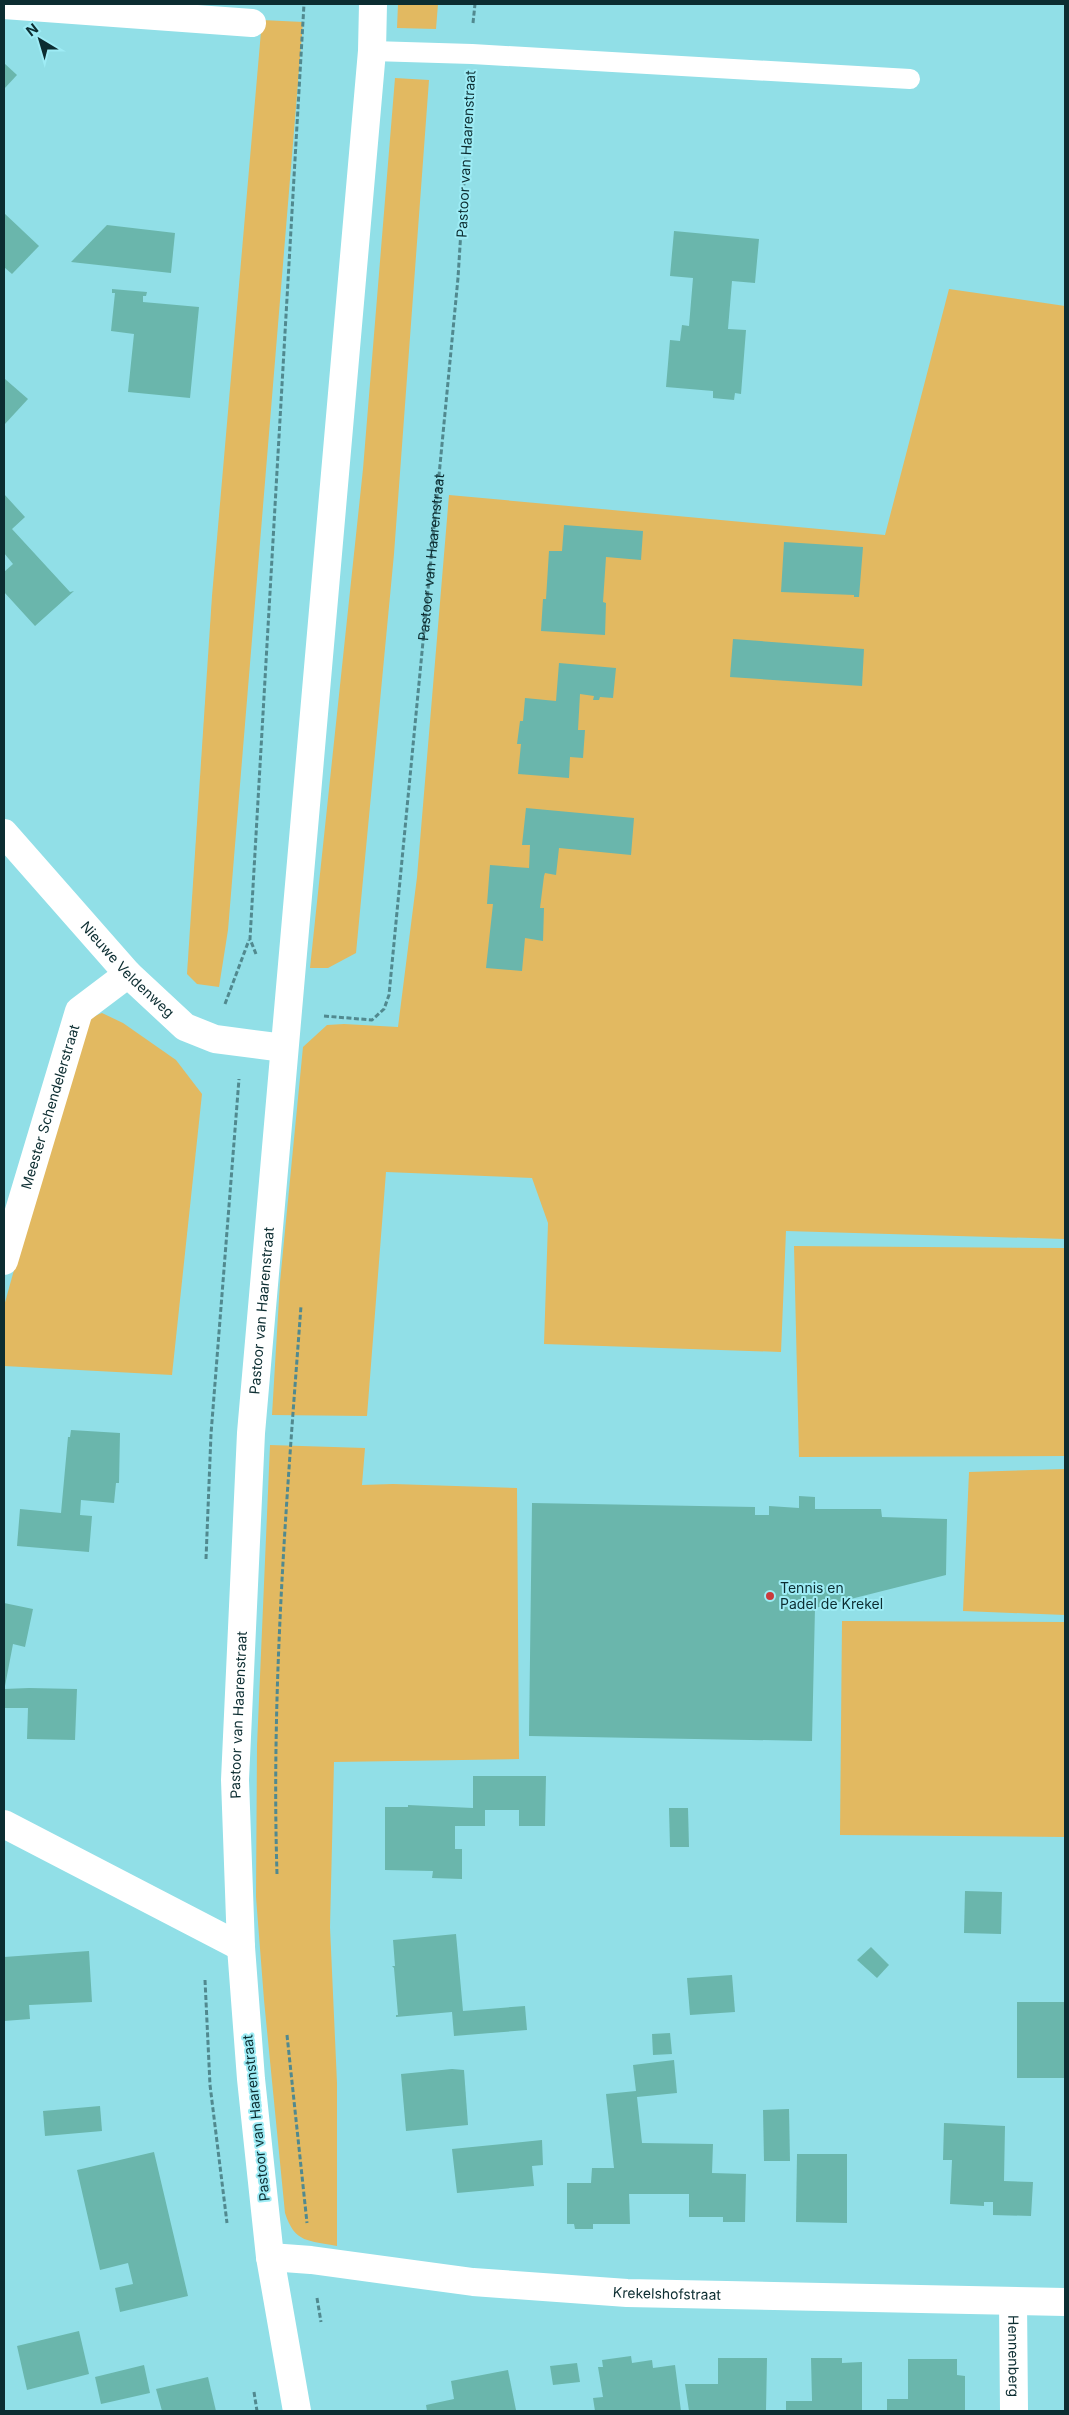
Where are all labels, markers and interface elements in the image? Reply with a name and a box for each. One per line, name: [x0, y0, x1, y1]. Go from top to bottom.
north arrow: [15, 15, 65, 65]
text: N: [22, 19, 41, 39]
street label: Pastoor van Haarenstraat: [453, 69, 478, 238]
street label: Pastoor van Haarenstraat: [414, 473, 447, 642]
street label: Nieuwe Veldenweg: [77, 917, 178, 1021]
street label: Meester Schendelerstraat: [17, 1022, 83, 1191]
street label: Pastoor van Haarenstraat: [245, 1226, 277, 1395]
place label: Tennis en Padel de Krekel: [780, 1579, 883, 1612]
marker: Tennis en Padel de Krekel: [764, 1590, 776, 1602]
street label: Pastoor van Haarenstraat: [226, 1630, 250, 1799]
street label: Pastoor van Haarenstraat: [238, 2033, 273, 2202]
street label: Krekelshofstraat: [612, 2283, 722, 2303]
street label: Hennenberg: [1005, 2315, 1023, 2397]

